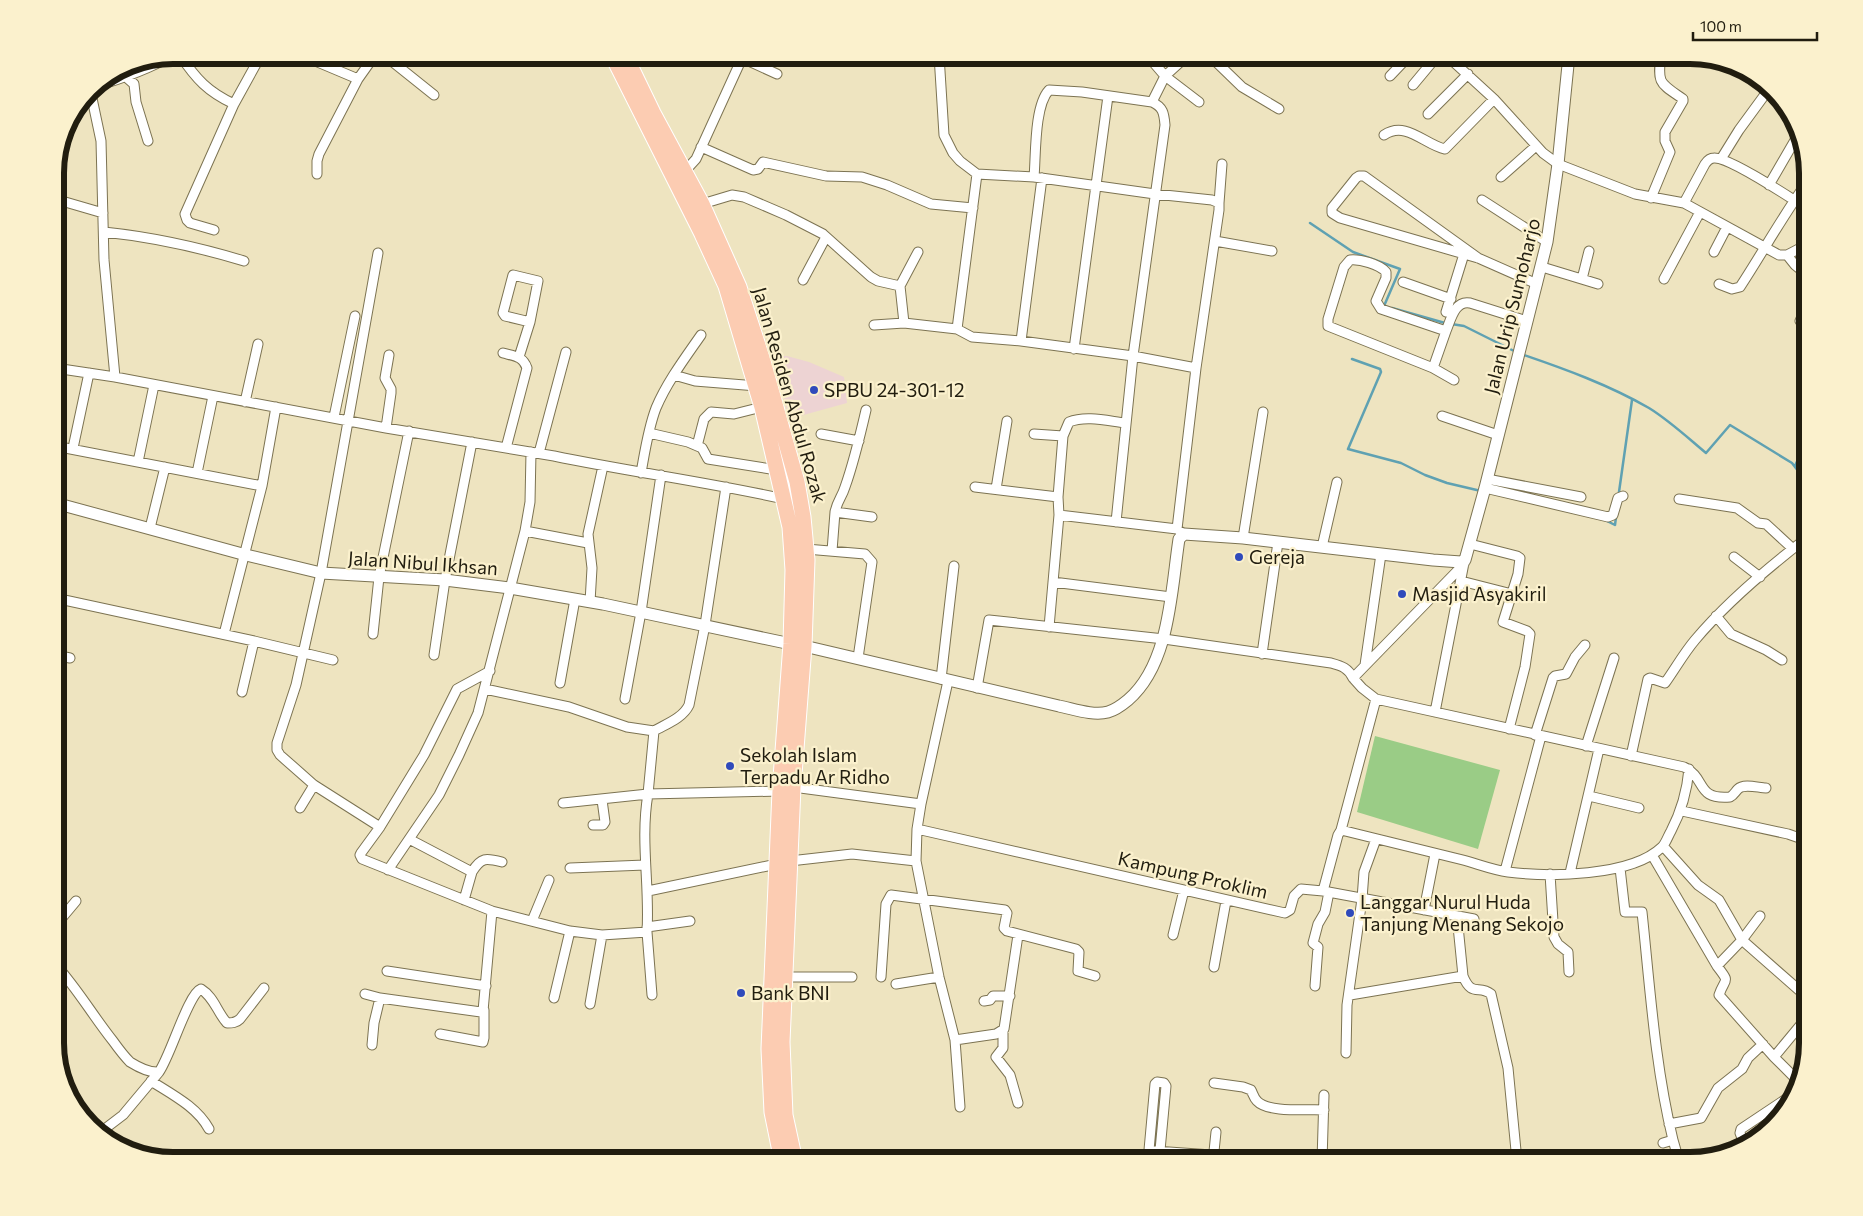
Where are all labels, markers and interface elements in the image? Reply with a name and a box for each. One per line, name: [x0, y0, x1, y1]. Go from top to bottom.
scale bar: [1693, 10, 1817, 42]
text: 100 m: [1700, 17, 1742, 35]
street label: Jalan Urip Sumoharjo: [1479, 216, 1544, 396]
street label: Jalan Residen Abdul Rozak: [749, 284, 832, 505]
place label: SPBU 24-301-12: [824, 378, 965, 401]
marker: SPBU 24-301-12: [808, 384, 820, 396]
place label: Gereja: [1249, 545, 1305, 568]
street label: Jalan Nibul Ikhsan: [347, 546, 499, 579]
marker: Gereja: [1233, 551, 1245, 563]
place label: Masjid Asyakiril: [1412, 582, 1547, 605]
marker: Masjid Asyakiril: [1396, 588, 1408, 600]
place label: Sekolah Islam Terpadu Ar Ridho: [740, 743, 890, 788]
marker: Sekolah Islam Terpadu Ar Ridho: [724, 760, 736, 772]
street label: Kampung Proklim: [1116, 846, 1270, 903]
place label: Langgar Nurul Huda Tanjung Menang Sekojo: [1360, 890, 1564, 935]
marker: Langgar Nurul Huda Tanjung Menang Sekojo: [1344, 907, 1356, 919]
place label: Bank BNI: [751, 981, 830, 1004]
marker: Bank BNI: [735, 987, 747, 999]

